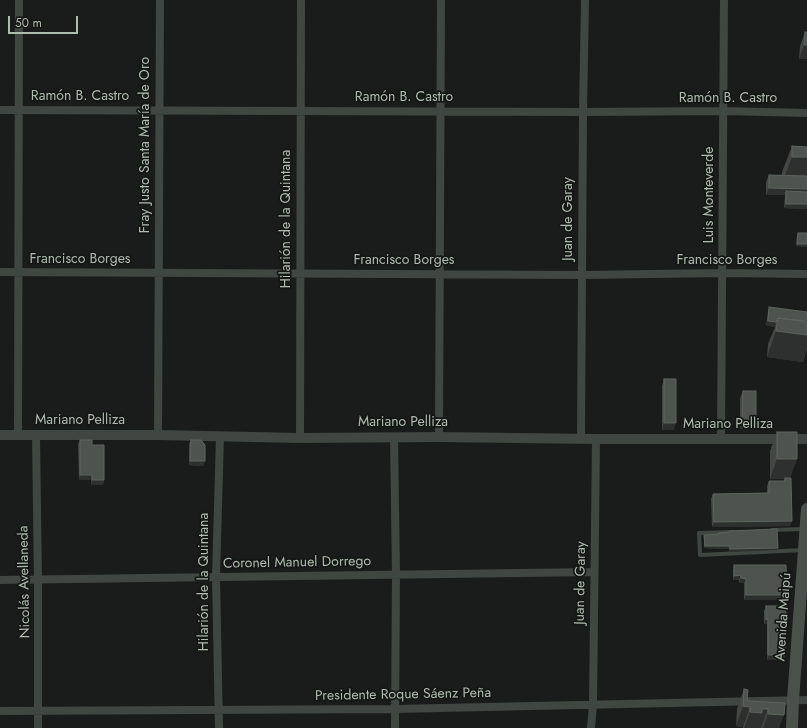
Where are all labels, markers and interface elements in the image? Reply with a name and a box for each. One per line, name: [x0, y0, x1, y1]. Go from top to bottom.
scale bar: [10, 8, 80, 34]
text: 50 m: [15, 14, 42, 32]
street label: Fray Justo Santa María de Oro: [138, 57, 154, 233]
street label: Ramón B. Castro: [31, 89, 129, 105]
street label: Ramón B. Castro: [355, 90, 453, 106]
street label: Ramón B. Castro: [679, 91, 777, 107]
street label: Luis Monteverde: [702, 147, 718, 243]
street label: Hilarión de la Quintana: [279, 150, 295, 288]
street label: Juan de Garay: [561, 177, 577, 261]
street label: Francisco Borges: [30, 252, 130, 268]
street label: Francisco Borges: [354, 253, 454, 269]
street label: Francisco Borges: [677, 253, 777, 269]
street label: Mariano Pelliza: [35, 413, 125, 429]
street label: Mariano Pelliza: [358, 415, 448, 431]
street label: Mariano Pelliza: [683, 417, 773, 433]
street label: Hilarión de la Quintana: [197, 513, 213, 651]
street label: Nicolás Avellaneda: [16, 525, 34, 639]
street label: Juan de Garay: [572, 541, 590, 625]
street label: Coronel Manuel Dorrego: [223, 553, 371, 573]
street label: Avenida Maipú: [773, 572, 795, 662]
street label: Presidente Roque Sáenz Peña: [315, 685, 491, 705]

